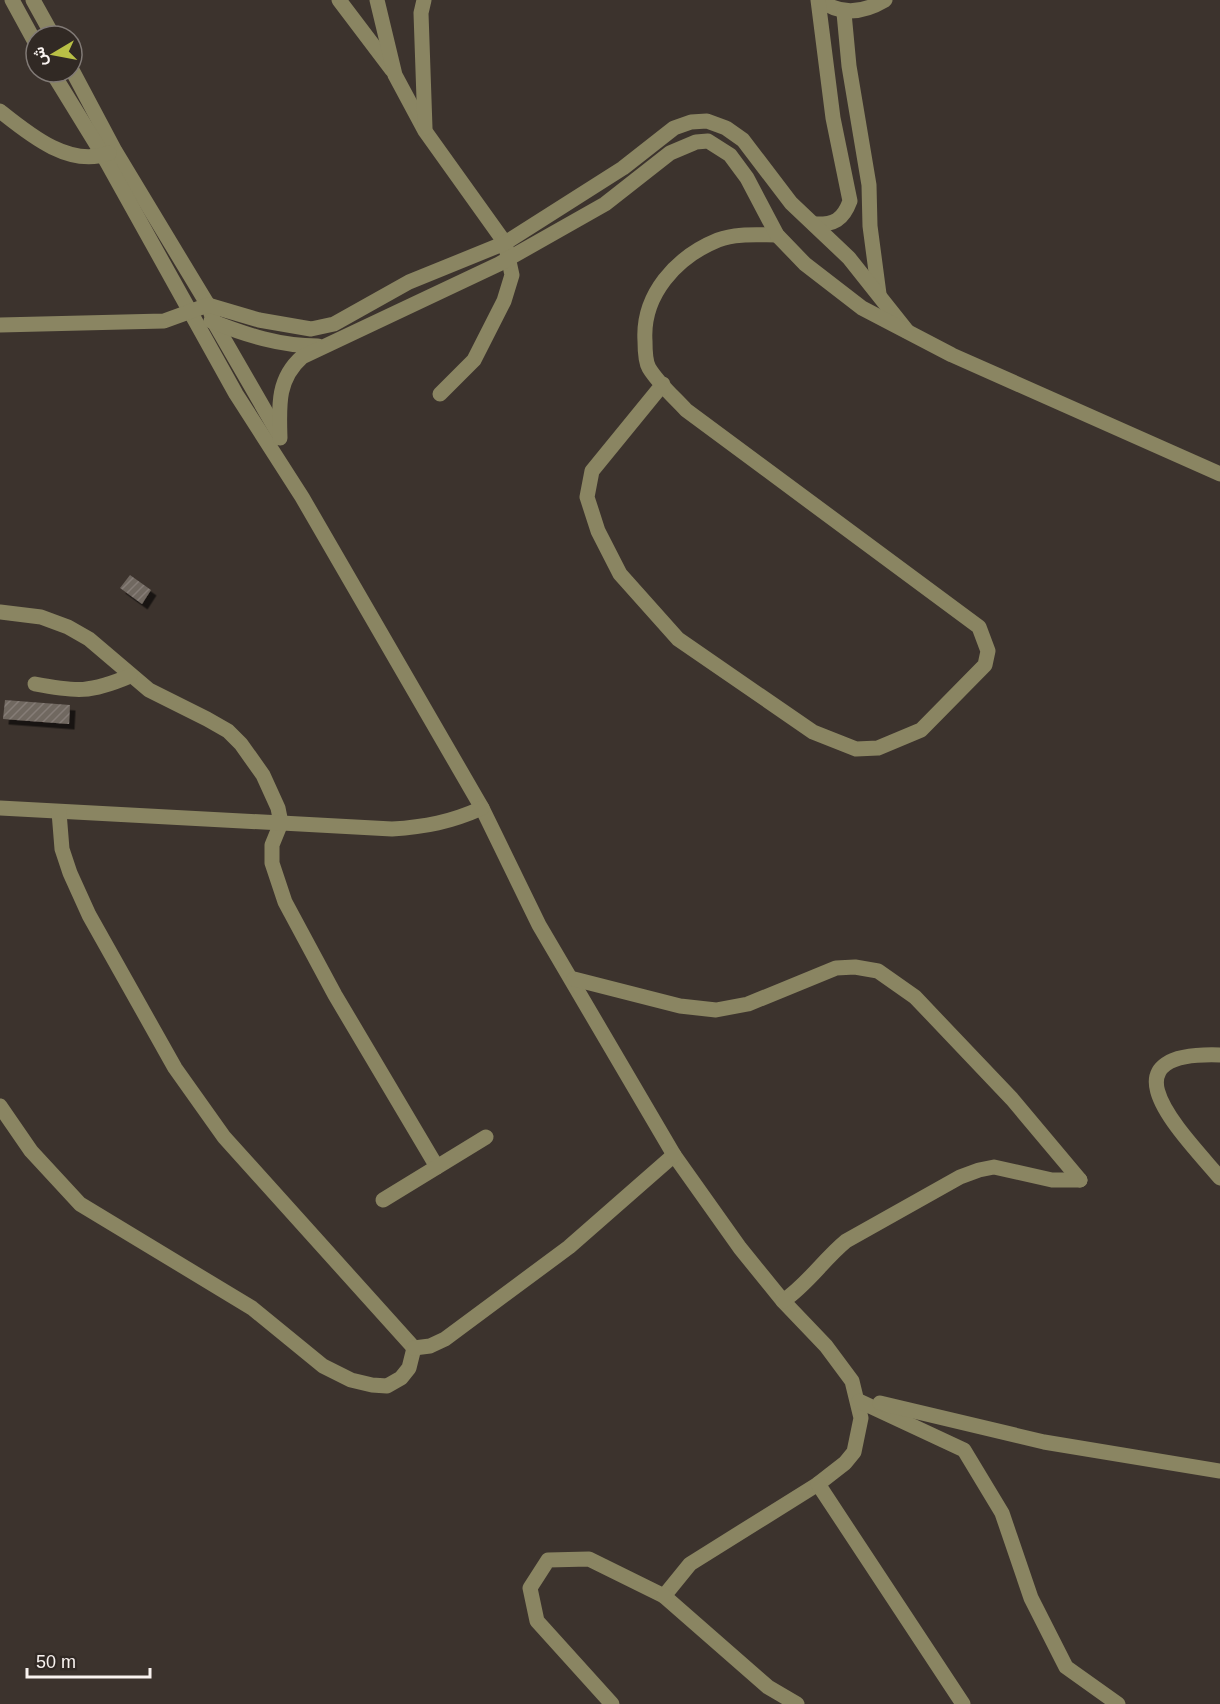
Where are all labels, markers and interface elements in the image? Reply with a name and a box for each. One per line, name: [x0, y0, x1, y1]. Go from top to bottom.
north arrow: [24, 24, 84, 84]
text: ش: [30, 45, 51, 67]
scale bar: [27, 1641, 150, 1679]
text: 50 m: [36, 1652, 76, 1672]

